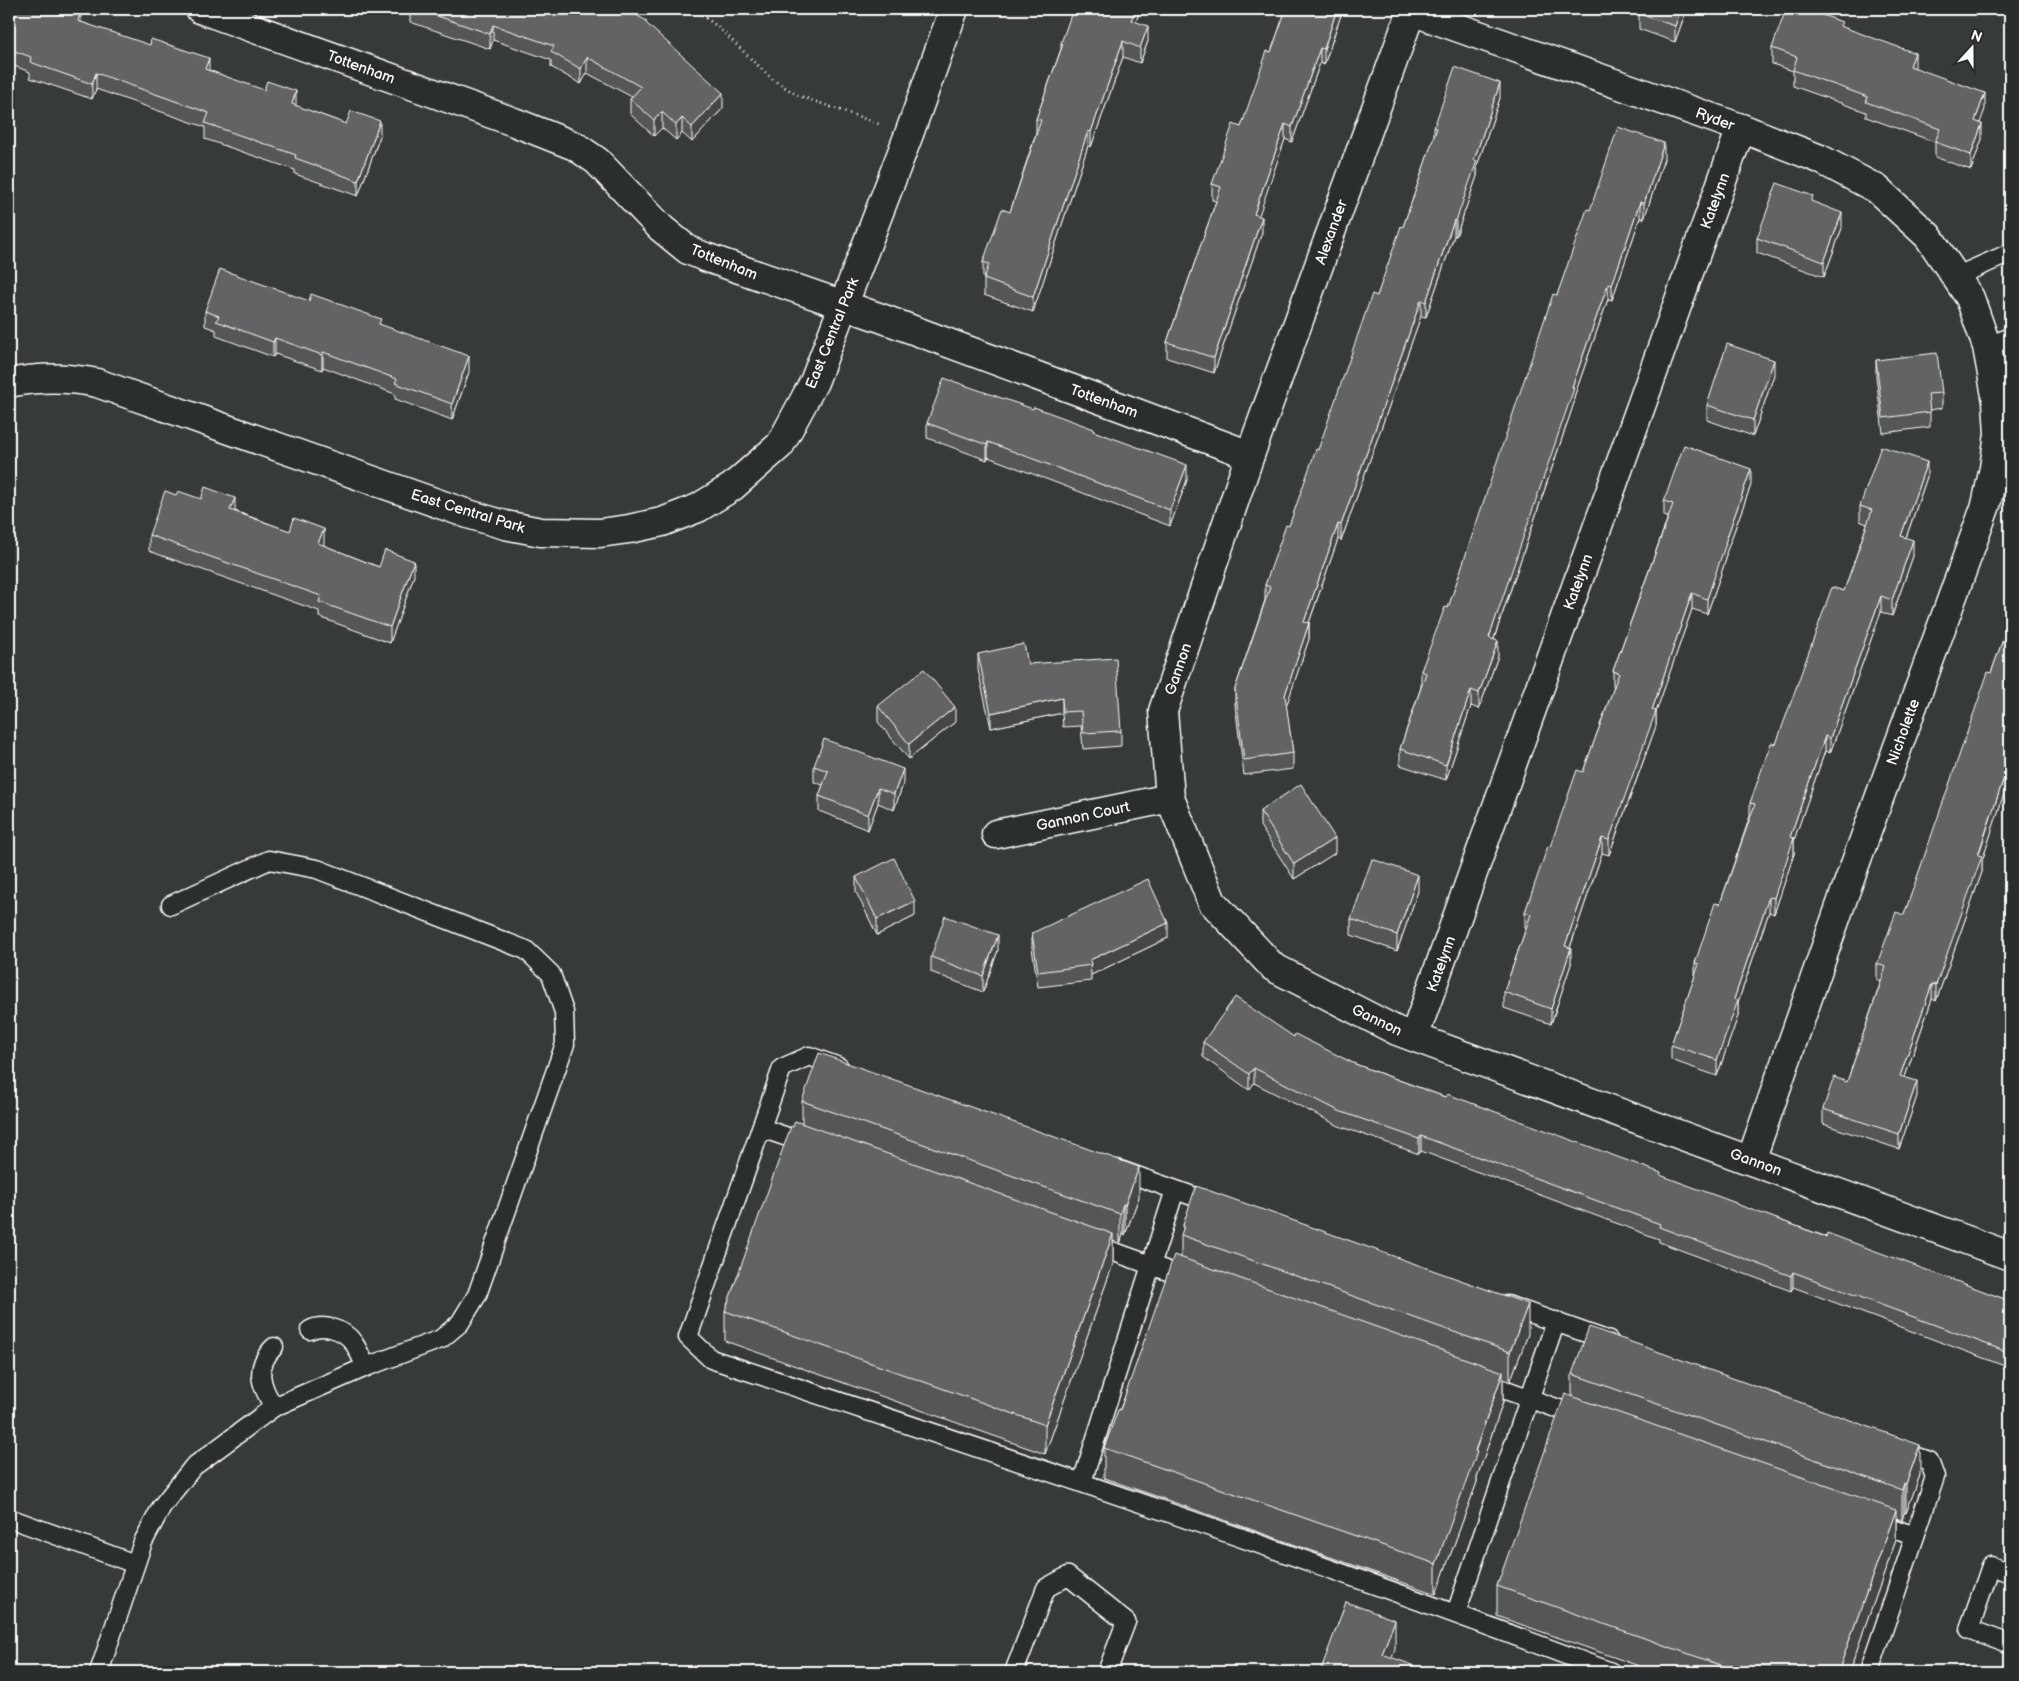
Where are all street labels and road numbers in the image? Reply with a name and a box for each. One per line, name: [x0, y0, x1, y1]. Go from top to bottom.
street label: Tottenham: [324, 46, 397, 89]
street label: Ryder: [1693, 104, 1737, 135]
street label: Katelynn: [1697, 171, 1734, 232]
street label: Alexander: [1311, 197, 1352, 267]
street label: Tottenham: [687, 240, 760, 285]
street label: East Central Park: [802, 274, 864, 392]
street label: Tottenham: [1067, 380, 1140, 423]
street label: East Central Park: [409, 485, 528, 538]
street label: Katelynn: [1560, 552, 1597, 613]
street label: Gannon: [1161, 641, 1196, 698]
street label: Nicholette: [1883, 696, 1924, 768]
street label: Gannon Court: [1035, 797, 1132, 836]
street label: Katelynn: [1423, 934, 1460, 995]
street label: Gannon: [1349, 1000, 1405, 1041]
street label: Gannon: [1727, 1144, 1784, 1181]

